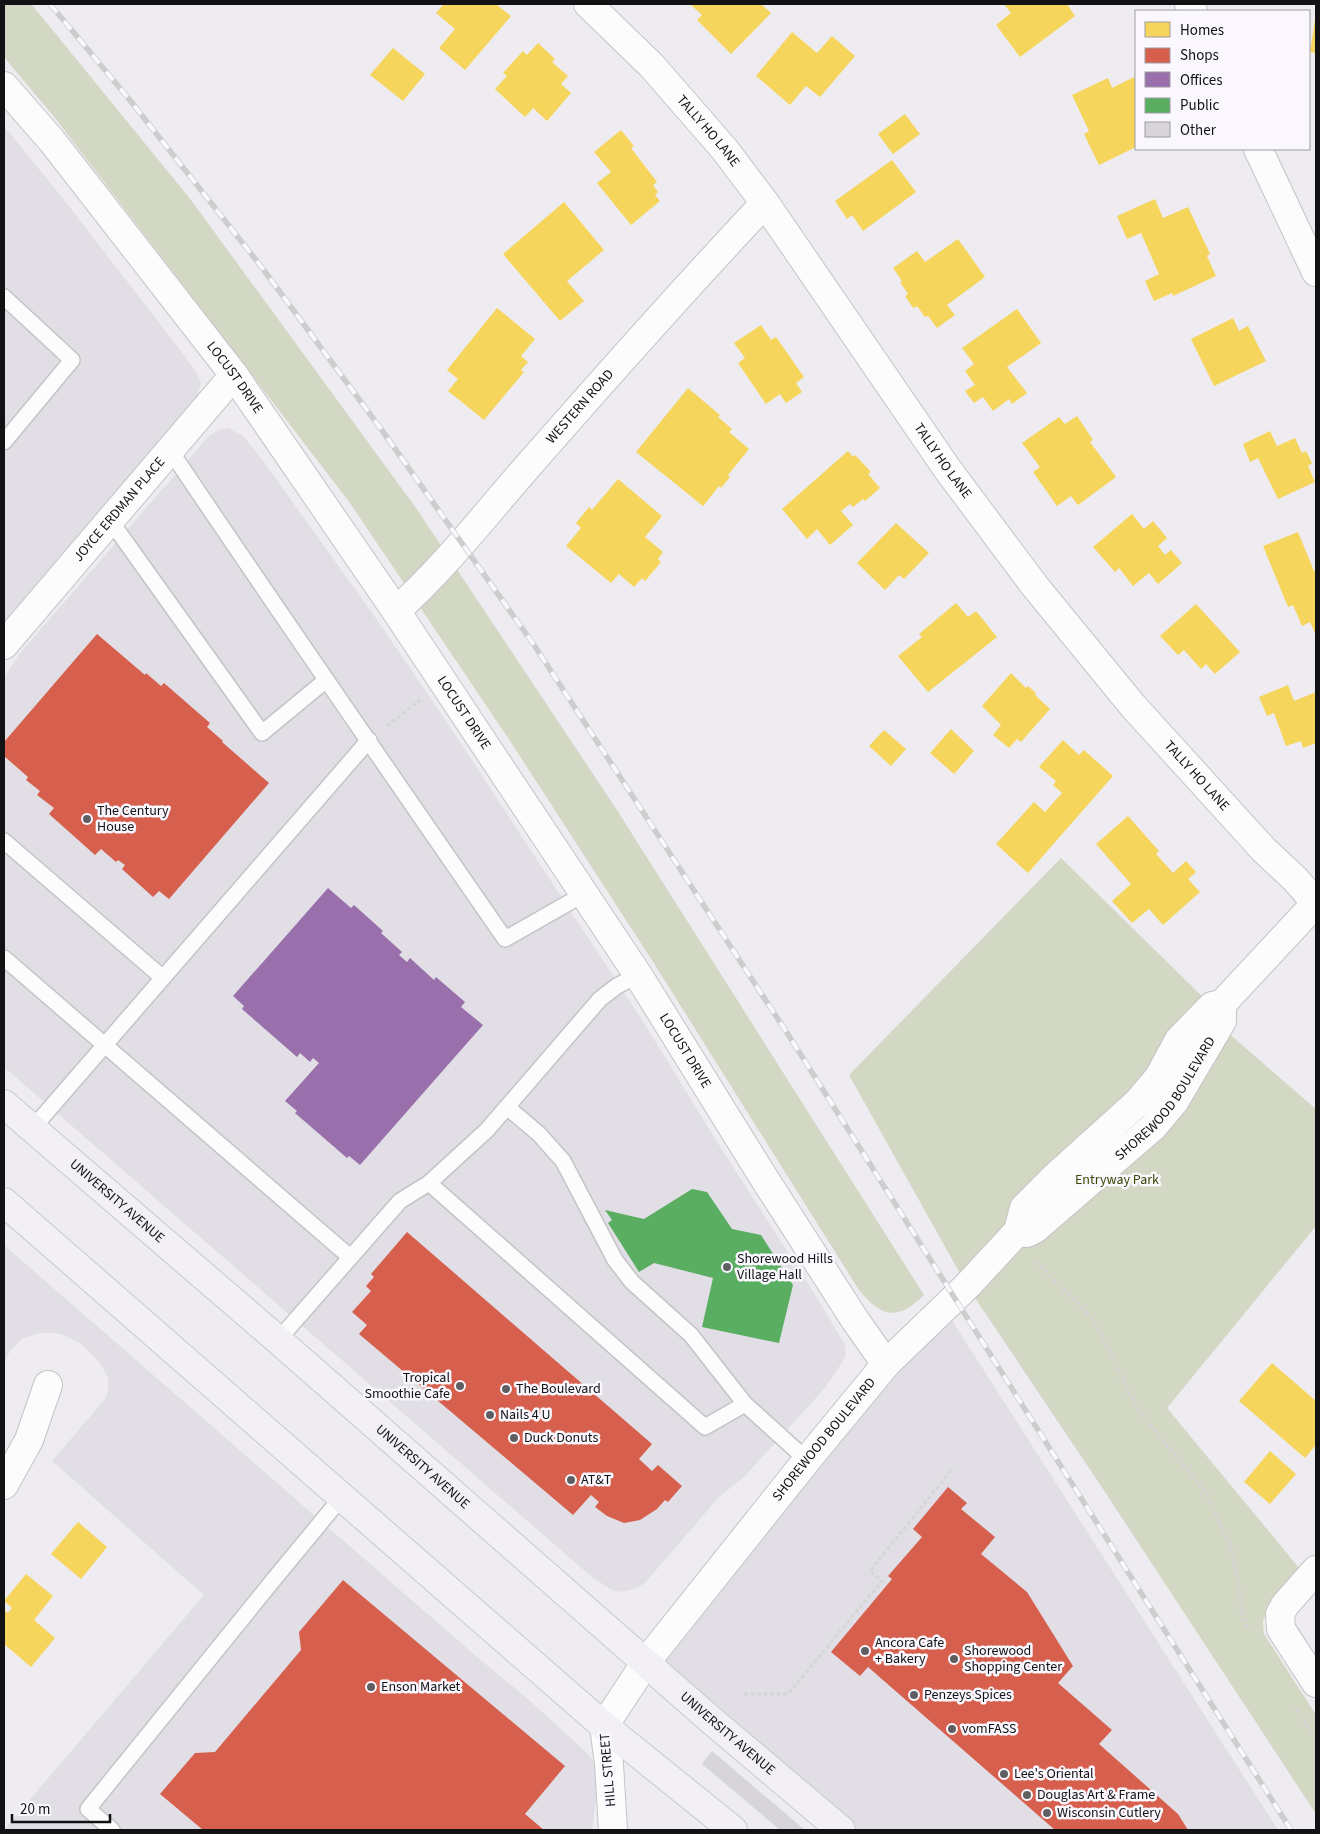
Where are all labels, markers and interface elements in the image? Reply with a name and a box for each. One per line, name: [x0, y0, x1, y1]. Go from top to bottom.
legend: [1135, 10, 1310, 150]
text: Homes: [1180, 20, 1224, 41]
text: Shops: [1180, 45, 1219, 66]
text: Offices: [1180, 70, 1223, 91]
street label: TALLY HO LANE: [672, 91, 744, 171]
text: Public: [1180, 95, 1219, 116]
text: Other: [1180, 120, 1217, 141]
street label: LOCUST DRIVE: [202, 337, 268, 418]
street label: WESTERN ROAD: [542, 365, 619, 449]
street label: TALLY HO LANE: [909, 419, 976, 503]
street label: JOYCE ERDMAN PLACE: [69, 453, 170, 566]
street label: LOCUST DRIVE: [432, 672, 496, 754]
street label: TALLY HO LANE: [1159, 736, 1234, 816]
place label: The Century House: [97, 801, 169, 837]
marker: The Century House: [81, 813, 93, 825]
street label: LOCUST DRIVE: [654, 1009, 716, 1092]
street label: SHOREWOOD BOULEVARD: [1111, 1033, 1220, 1165]
street label: UNIVERSITY AVENUE: [65, 1155, 169, 1248]
park label: Entryway Park: [1075, 1170, 1159, 1190]
place label: Shorewood Hills Village Hall: [737, 1249, 833, 1285]
marker: Shorewood Hills Village Hall: [721, 1261, 733, 1273]
place label: Tropical Smoothie Cafe: [365, 1368, 450, 1404]
street label: SHOREWOOD BOULEVARD: [768, 1373, 881, 1506]
place label: The Boulevard: [516, 1379, 601, 1399]
marker: Tropical Smoothie Cafe: [454, 1380, 466, 1392]
marker: The Boulevard: [500, 1383, 512, 1395]
place label: Nails 4 U: [500, 1405, 551, 1425]
marker: Nails 4 U: [484, 1409, 496, 1421]
street label: UNIVERSITY AVENUE: [371, 1420, 474, 1514]
place label: Duck Donuts: [524, 1428, 598, 1448]
marker: Duck Donuts: [508, 1432, 520, 1444]
place label: AT&T: [581, 1470, 612, 1490]
marker: AT&T: [565, 1474, 577, 1486]
place label: Ancora Cafe + Bakery: [875, 1633, 944, 1669]
place label: Shorewood Shopping Center: [964, 1641, 1062, 1677]
marker: Ancora Cafe + Bakery: [859, 1645, 871, 1657]
marker: Shorewood Shopping Center: [948, 1653, 960, 1665]
place label: Enson Market: [381, 1677, 461, 1697]
marker: Enson Market: [365, 1681, 377, 1693]
place label: Penzeys Spices: [924, 1685, 1012, 1705]
street label: UNIVERSITY AVENUE: [675, 1687, 779, 1780]
marker: Penzeys Spices: [908, 1689, 920, 1701]
place label: vomFASS: [962, 1719, 1016, 1739]
marker: vomFASS: [946, 1723, 958, 1735]
street label: HILL STREET: [595, 1732, 621, 1808]
place label: Lee's Oriental: [1014, 1764, 1094, 1784]
marker: Lee's Oriental: [998, 1768, 1010, 1780]
place label: Douglas Art & Frame: [1037, 1785, 1155, 1805]
marker: Douglas Art & Frame: [1021, 1789, 1033, 1801]
scale bar: [12, 1792, 110, 1824]
text: 20 m: [20, 1799, 50, 1820]
place label: Wisconsin Cutlery: [1057, 1803, 1161, 1823]
marker: Wisconsin Cutlery: [1041, 1807, 1053, 1819]

